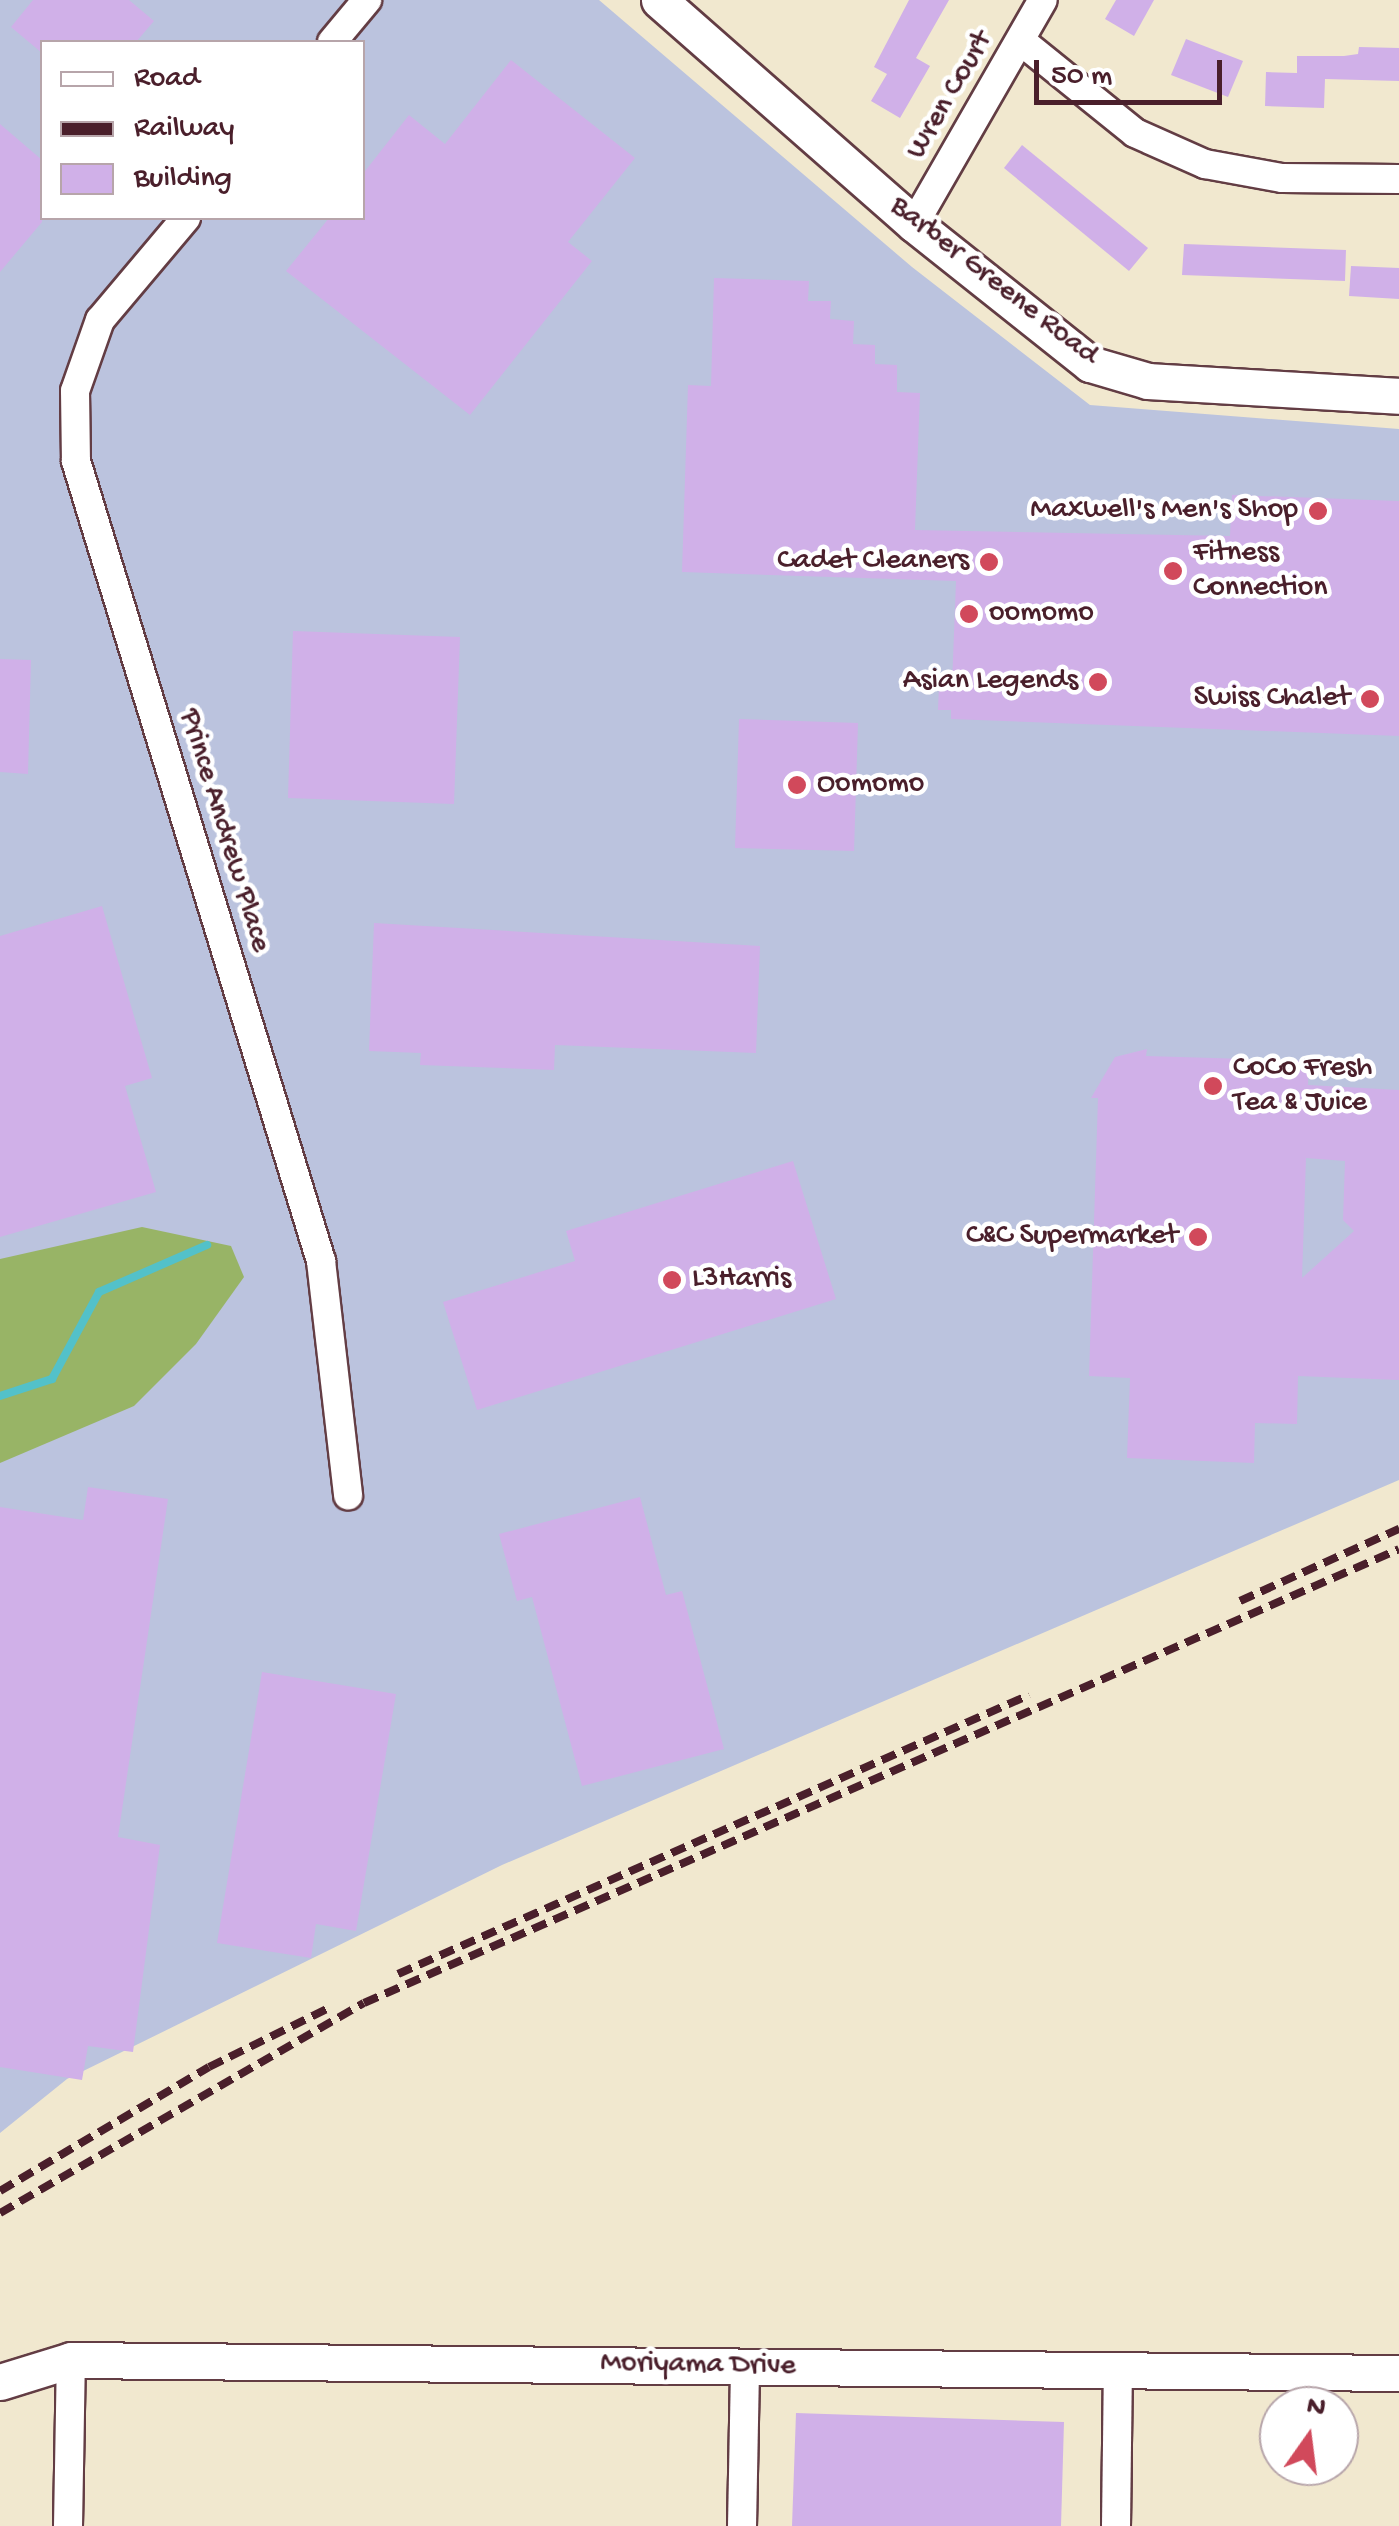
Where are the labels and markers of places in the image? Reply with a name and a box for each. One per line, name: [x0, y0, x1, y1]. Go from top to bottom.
place label: Maxwell's Men's Shop: [1030, 493, 1298, 529]
marker: Maxwell's Men's Shop: [1307, 500, 1329, 522]
place label: Fitness Connection: [1193, 536, 1328, 606]
place label: Cadet Cleaners: [777, 544, 969, 580]
marker: Cadet Cleaners: [978, 551, 1000, 573]
marker: Fitness Connection: [1162, 560, 1184, 582]
place label: oomomo: [989, 596, 1094, 632]
marker: oomomo: [958, 603, 980, 625]
place label: Asian Legends: [903, 664, 1078, 700]
marker: Asian Legends: [1087, 671, 1109, 693]
place label: Swiss Chalet: [1194, 681, 1350, 717]
marker: Swiss Chalet: [1359, 688, 1381, 710]
place label: Oomomo: [817, 767, 924, 803]
marker: Oomomo: [786, 774, 808, 796]
place label: CoCo Fresh Tea & Juice: [1233, 1051, 1372, 1122]
marker: CoCo Fresh Tea & Juice: [1202, 1075, 1224, 1097]
place label: C&C Supermarket: [966, 1219, 1178, 1255]
marker: C&C Supermarket: [1187, 1226, 1209, 1248]
place label: L3Harris: [692, 1262, 791, 1298]
marker: L3Harris: [661, 1269, 683, 1291]

